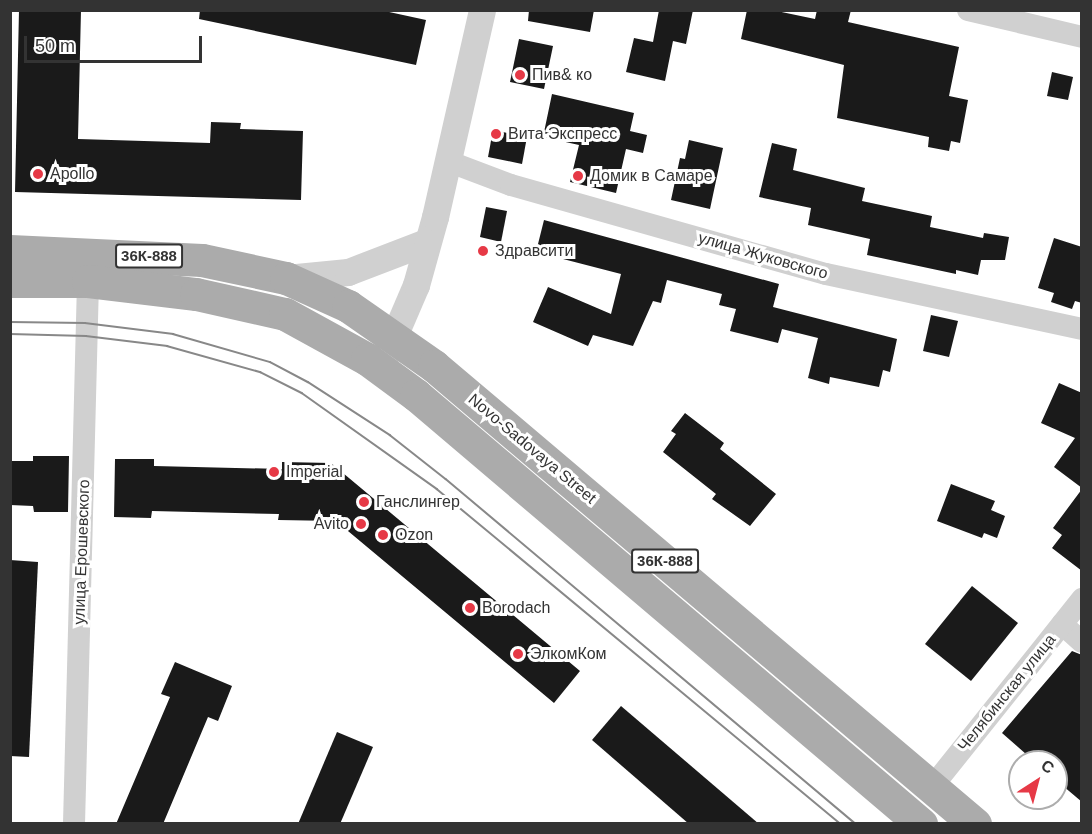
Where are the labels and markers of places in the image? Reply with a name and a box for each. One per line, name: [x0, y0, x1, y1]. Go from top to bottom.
place label: Пив& ко: [532, 65, 592, 85]
marker: Пив& ко: [513, 68, 527, 82]
place label: Вита Экспресс: [508, 124, 617, 144]
marker: Вита Экспресс: [489, 127, 503, 141]
place label: Apollo: [50, 164, 94, 184]
place label: Домик в Самаре: [590, 166, 713, 186]
marker: Apollo: [31, 167, 45, 181]
marker: Домик в Самаре: [571, 169, 585, 183]
place label: Здравсити: [495, 241, 573, 261]
marker: Здравсити: [476, 244, 490, 258]
place label: Imperial: [286, 462, 343, 482]
marker: Imperial: [267, 465, 281, 479]
place label: Ганслингер: [376, 492, 460, 512]
marker: Ганслингер: [357, 495, 371, 509]
place label: Avito: [314, 514, 349, 534]
marker: Avito: [354, 517, 368, 531]
place label: Ozon: [395, 525, 433, 545]
marker: Ozon: [376, 528, 390, 542]
place label: Borodach: [482, 598, 550, 618]
marker: Borodach: [463, 601, 477, 615]
place label: ЭлкомКом: [530, 644, 607, 664]
marker: ЭлкомКом: [511, 647, 525, 661]

